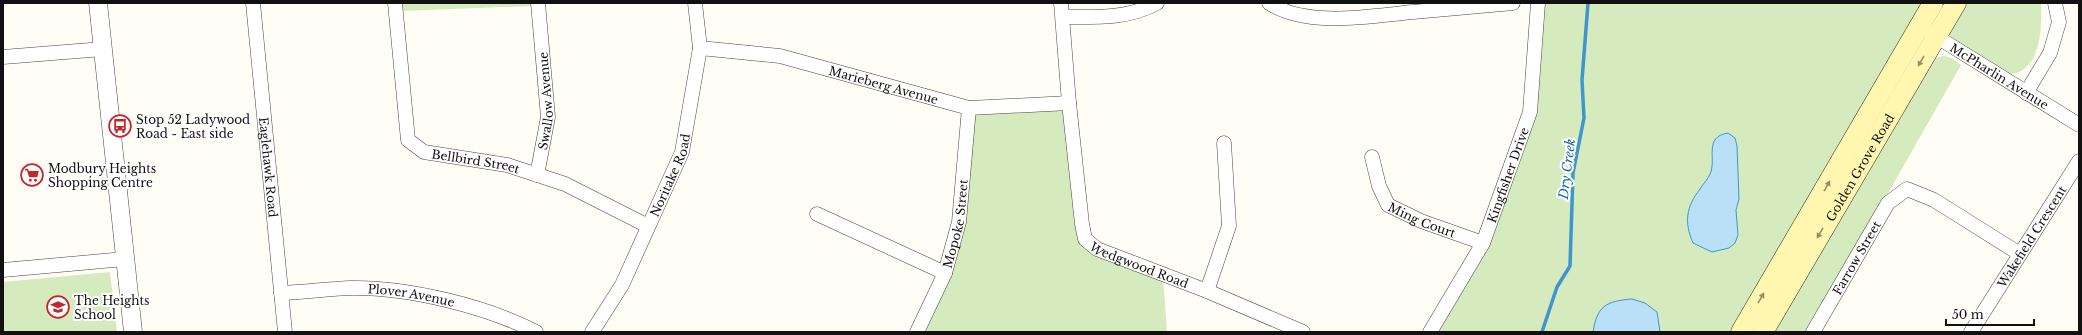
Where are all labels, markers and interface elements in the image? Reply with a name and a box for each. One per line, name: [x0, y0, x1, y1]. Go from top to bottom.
street label: McPharlin Avenue: [1948, 40, 2052, 112]
street label: Swallow Avenue: [534, 51, 556, 151]
one-way arrow: [1918, 55, 1925, 67]
street label: Marieberg Avenue: [827, 62, 940, 107]
street label: Golden Grove Road: [1822, 111, 1897, 224]
place label: Stop 52 Ladywood Road - East side: [136, 112, 250, 141]
bus stop icon: Stop 52 Ladywood Road - East side: [107, 113, 133, 139]
street label: Eaglehawk Road: [257, 116, 281, 218]
street label: Kingfisher Drive: [1483, 125, 1532, 225]
street label: Noritake Road: [646, 132, 693, 219]
water label: Dry Creek: [1555, 137, 1579, 201]
street label: Bellbird Street: [431, 146, 522, 176]
place label: Modbury Heights Shopping Centre: [48, 161, 156, 190]
supermarket icon: Modbury Heights Shopping Centre: [19, 162, 45, 188]
street label: Mopoke Street: [939, 178, 970, 270]
one-way arrow: [1823, 180, 1830, 192]
street label: Wakefield Crescent: [1993, 182, 2069, 291]
street label: Ming Court: [1386, 199, 1458, 240]
street label: Farrow Street: [1829, 218, 1884, 297]
one-way arrow: [1817, 227, 1824, 239]
street label: Wedgwood Road: [1086, 238, 1191, 291]
street label: Plover Avenue: [367, 281, 456, 309]
one-way arrow: [1758, 292, 1765, 304]
place label: The Heights School: [74, 293, 149, 322]
school or university icon: The Heights School: [45, 294, 71, 320]
scale bar: [1946, 301, 2034, 327]
text: 50 m: [1952, 307, 1984, 322]

